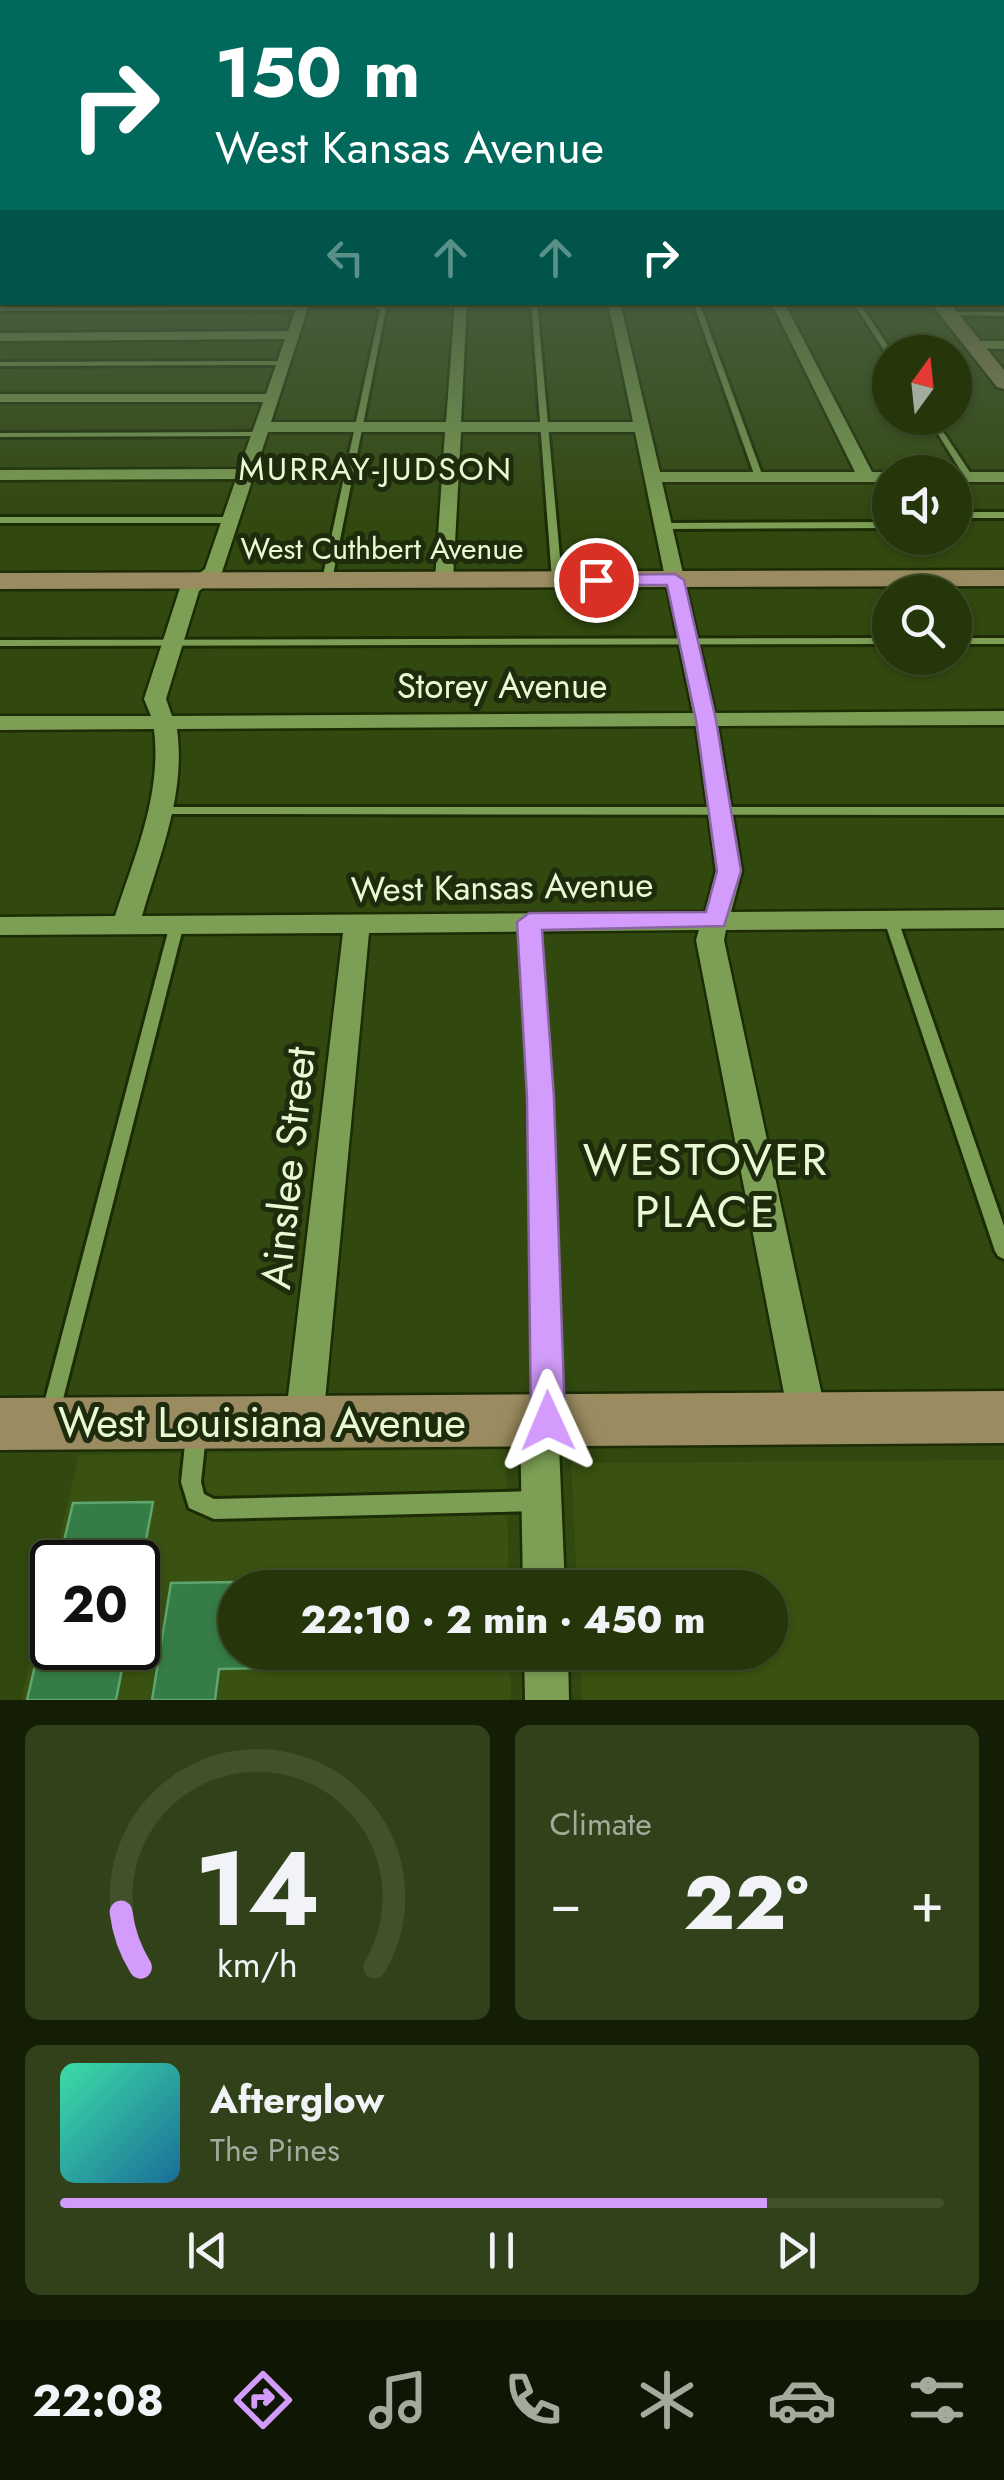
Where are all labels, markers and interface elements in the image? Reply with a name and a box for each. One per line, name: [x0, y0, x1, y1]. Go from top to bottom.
text: 150 m: [215, 22, 421, 123]
icon: right: [50, 40, 180, 170]
text: West Kansas Avenue: [215, 115, 604, 180]
icon: left: [318, 230, 373, 285]
icon: ahead: [423, 230, 478, 285]
icon: ahead: [528, 230, 583, 285]
icon: right: [633, 230, 688, 285]
north arrow: [872, 335, 972, 435]
map controls: [872, 335, 972, 675]
district label: MURRAY-JUDSON: [239, 446, 513, 492]
button: sound: [872, 455, 972, 555]
street label: West Cuthbert Avenue: [241, 527, 523, 570]
pin: [554, 538, 639, 623]
icon: arrive: [569, 553, 624, 608]
button: search: [872, 575, 972, 675]
street label: Storey Avenue: [397, 661, 607, 711]
street label: West Kansas Avenue: [350, 859, 654, 915]
street label: Ainslee Street: [245, 1044, 331, 1292]
district label: WESTOVER PLACE: [583, 1127, 829, 1244]
position arrow: [496, 1369, 600, 1473]
street label: West Louisiana Avenue: [58, 1392, 466, 1453]
speed limit sign: 20: [30, 1540, 160, 1670]
text: 22:10 · 2 min · 450 m: [300, 1592, 706, 1647]
text: Climate: [550, 1801, 652, 1847]
text: 14: [194, 1814, 320, 1964]
text: 22°: [684, 1849, 809, 1957]
text: −: [550, 1863, 582, 1943]
text: +: [910, 1863, 944, 1943]
text: km/h: [217, 1939, 298, 1990]
text: Afterglow: [210, 2072, 384, 2127]
text: The Pines: [210, 2127, 340, 2173]
icon: previous: [180, 2223, 235, 2278]
icon: pause: [474, 2223, 529, 2278]
icon: next: [769, 2223, 824, 2278]
icon: directions: [228, 2365, 298, 2435]
icon: music: [363, 2365, 433, 2435]
icon: phone: [498, 2365, 568, 2435]
icon: climate: [632, 2365, 702, 2435]
icon: car: [767, 2365, 837, 2435]
icon: filters: [902, 2365, 972, 2435]
text: 22:08: [32, 2368, 164, 2433]

